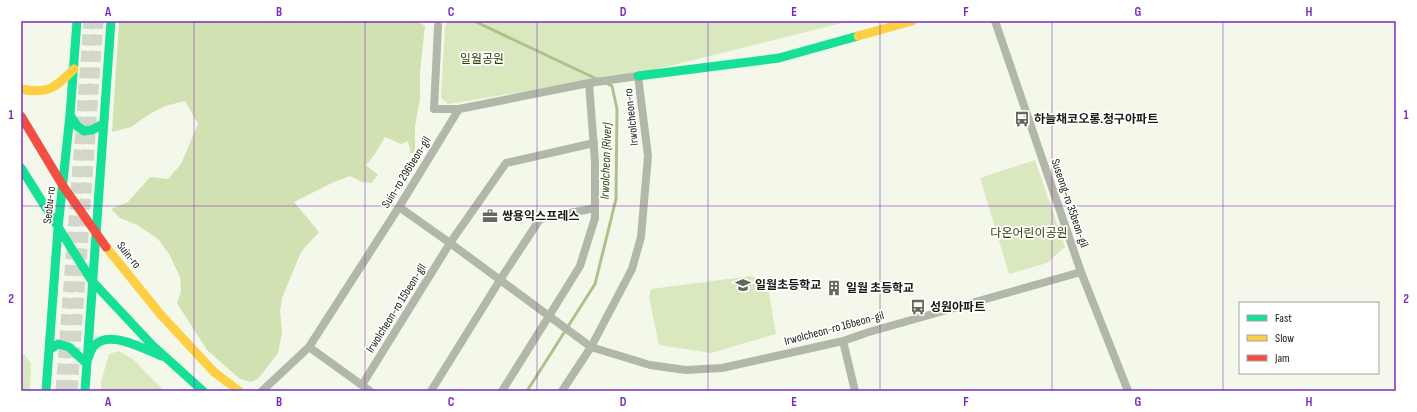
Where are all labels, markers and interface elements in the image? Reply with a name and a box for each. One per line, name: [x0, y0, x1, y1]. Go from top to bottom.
text: A: [104, 4, 112, 20]
text: B: [276, 4, 282, 20]
text: C: [448, 4, 455, 20]
text: D: [620, 4, 627, 20]
text: E: [791, 4, 797, 20]
text: F: [963, 4, 969, 20]
text: G: [1135, 4, 1142, 20]
text: H: [1306, 4, 1313, 20]
park label: 일월공원: [460, 52, 504, 67]
street label: Irwolcheon-ro: [621, 88, 642, 146]
text: 1: [8, 107, 14, 123]
text: 1: [1403, 107, 1409, 123]
bus stop icon: 하늘채코오롱.청구아파트: [1013, 110, 1031, 128]
place label: 하늘채코오롱.청구아파트: [1034, 112, 1158, 127]
water label: Irwolcheon (River): [597, 122, 615, 200]
street label: Suin-ro 296beon-gil: [378, 134, 434, 211]
street label: Suseong-ro 35beon-gil: [1047, 157, 1092, 249]
street label: Seobu-ro: [40, 186, 59, 225]
office icon: 쌍용익스프레스: [481, 207, 499, 225]
place label: 쌍용익스프레스: [502, 209, 579, 224]
park label: 다온어린이공원: [990, 226, 1068, 241]
street label: Suin-ro: [113, 239, 144, 272]
street label: Irwolcheon-ro 15beon-gil: [363, 261, 430, 356]
school or university icon: 일월초등학교: [734, 276, 752, 294]
place label: 일월초등학교: [755, 278, 821, 293]
building icon: 일월 초등학교: [825, 279, 843, 297]
place label: 일월 초등학교: [846, 281, 914, 296]
text: 2: [8, 291, 14, 307]
text: 2: [1403, 291, 1409, 307]
bus stop icon: 성원아파트: [909, 298, 927, 316]
place label: 성원아파트: [930, 300, 985, 315]
legend: [1239, 302, 1379, 374]
street label: Irwolcheon-ro 16beon-gil: [783, 308, 886, 349]
text: Fast: [1275, 311, 1292, 326]
text: Slow: [1275, 331, 1294, 346]
text: Jam: [1274, 351, 1290, 366]
text: A: [104, 394, 112, 410]
text: B: [276, 394, 282, 410]
text: C: [448, 394, 455, 410]
text: D: [620, 394, 627, 410]
text: E: [791, 394, 797, 410]
text: F: [963, 394, 969, 410]
text: G: [1135, 394, 1142, 410]
text: H: [1306, 394, 1313, 410]

